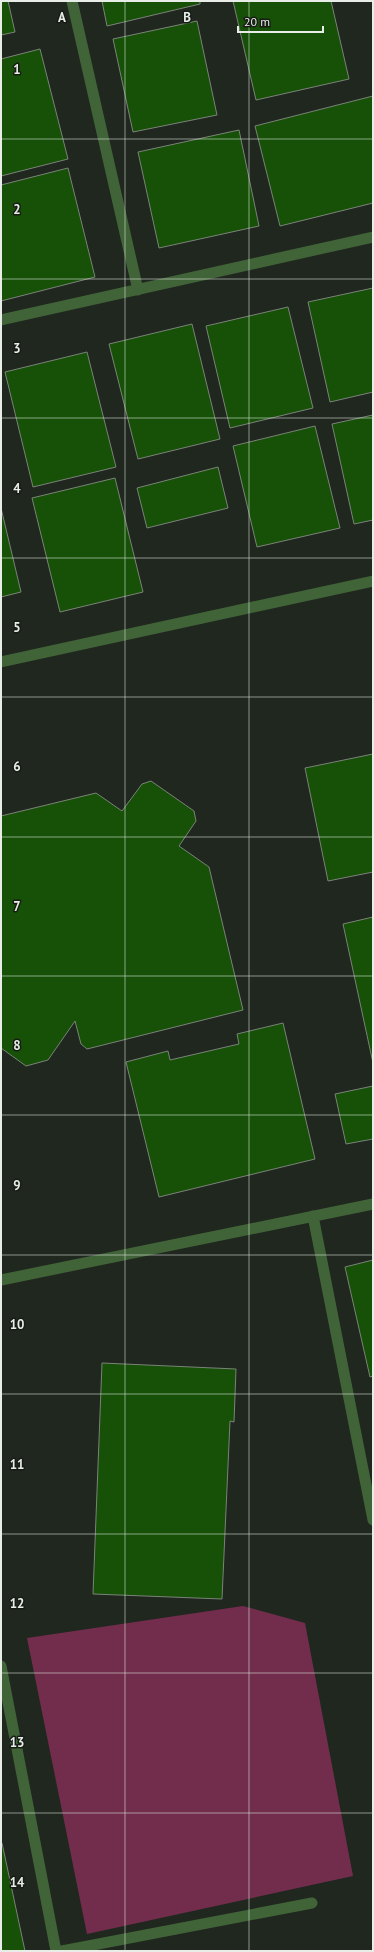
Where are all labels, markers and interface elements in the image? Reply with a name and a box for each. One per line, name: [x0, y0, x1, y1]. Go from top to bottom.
scale bar: [238, 8, 323, 34]
text: A: [58, 9, 66, 26]
text: B: [183, 9, 191, 26]
text: 20 m: [244, 14, 270, 29]
text: 1: [13, 61, 21, 78]
text: 2: [13, 201, 21, 218]
text: 3: [13, 340, 21, 357]
text: 4: [13, 480, 21, 497]
text: 5: [13, 619, 21, 636]
text: 6: [13, 758, 21, 775]
text: 7: [13, 898, 21, 915]
text: 8: [13, 1037, 21, 1054]
text: 9: [13, 1177, 21, 1194]
text: 10: [10, 1316, 24, 1333]
text: 11: [10, 1456, 24, 1473]
text: 12: [10, 1595, 24, 1612]
text: 13: [10, 1734, 24, 1751]
text: 14: [10, 1874, 25, 1891]

